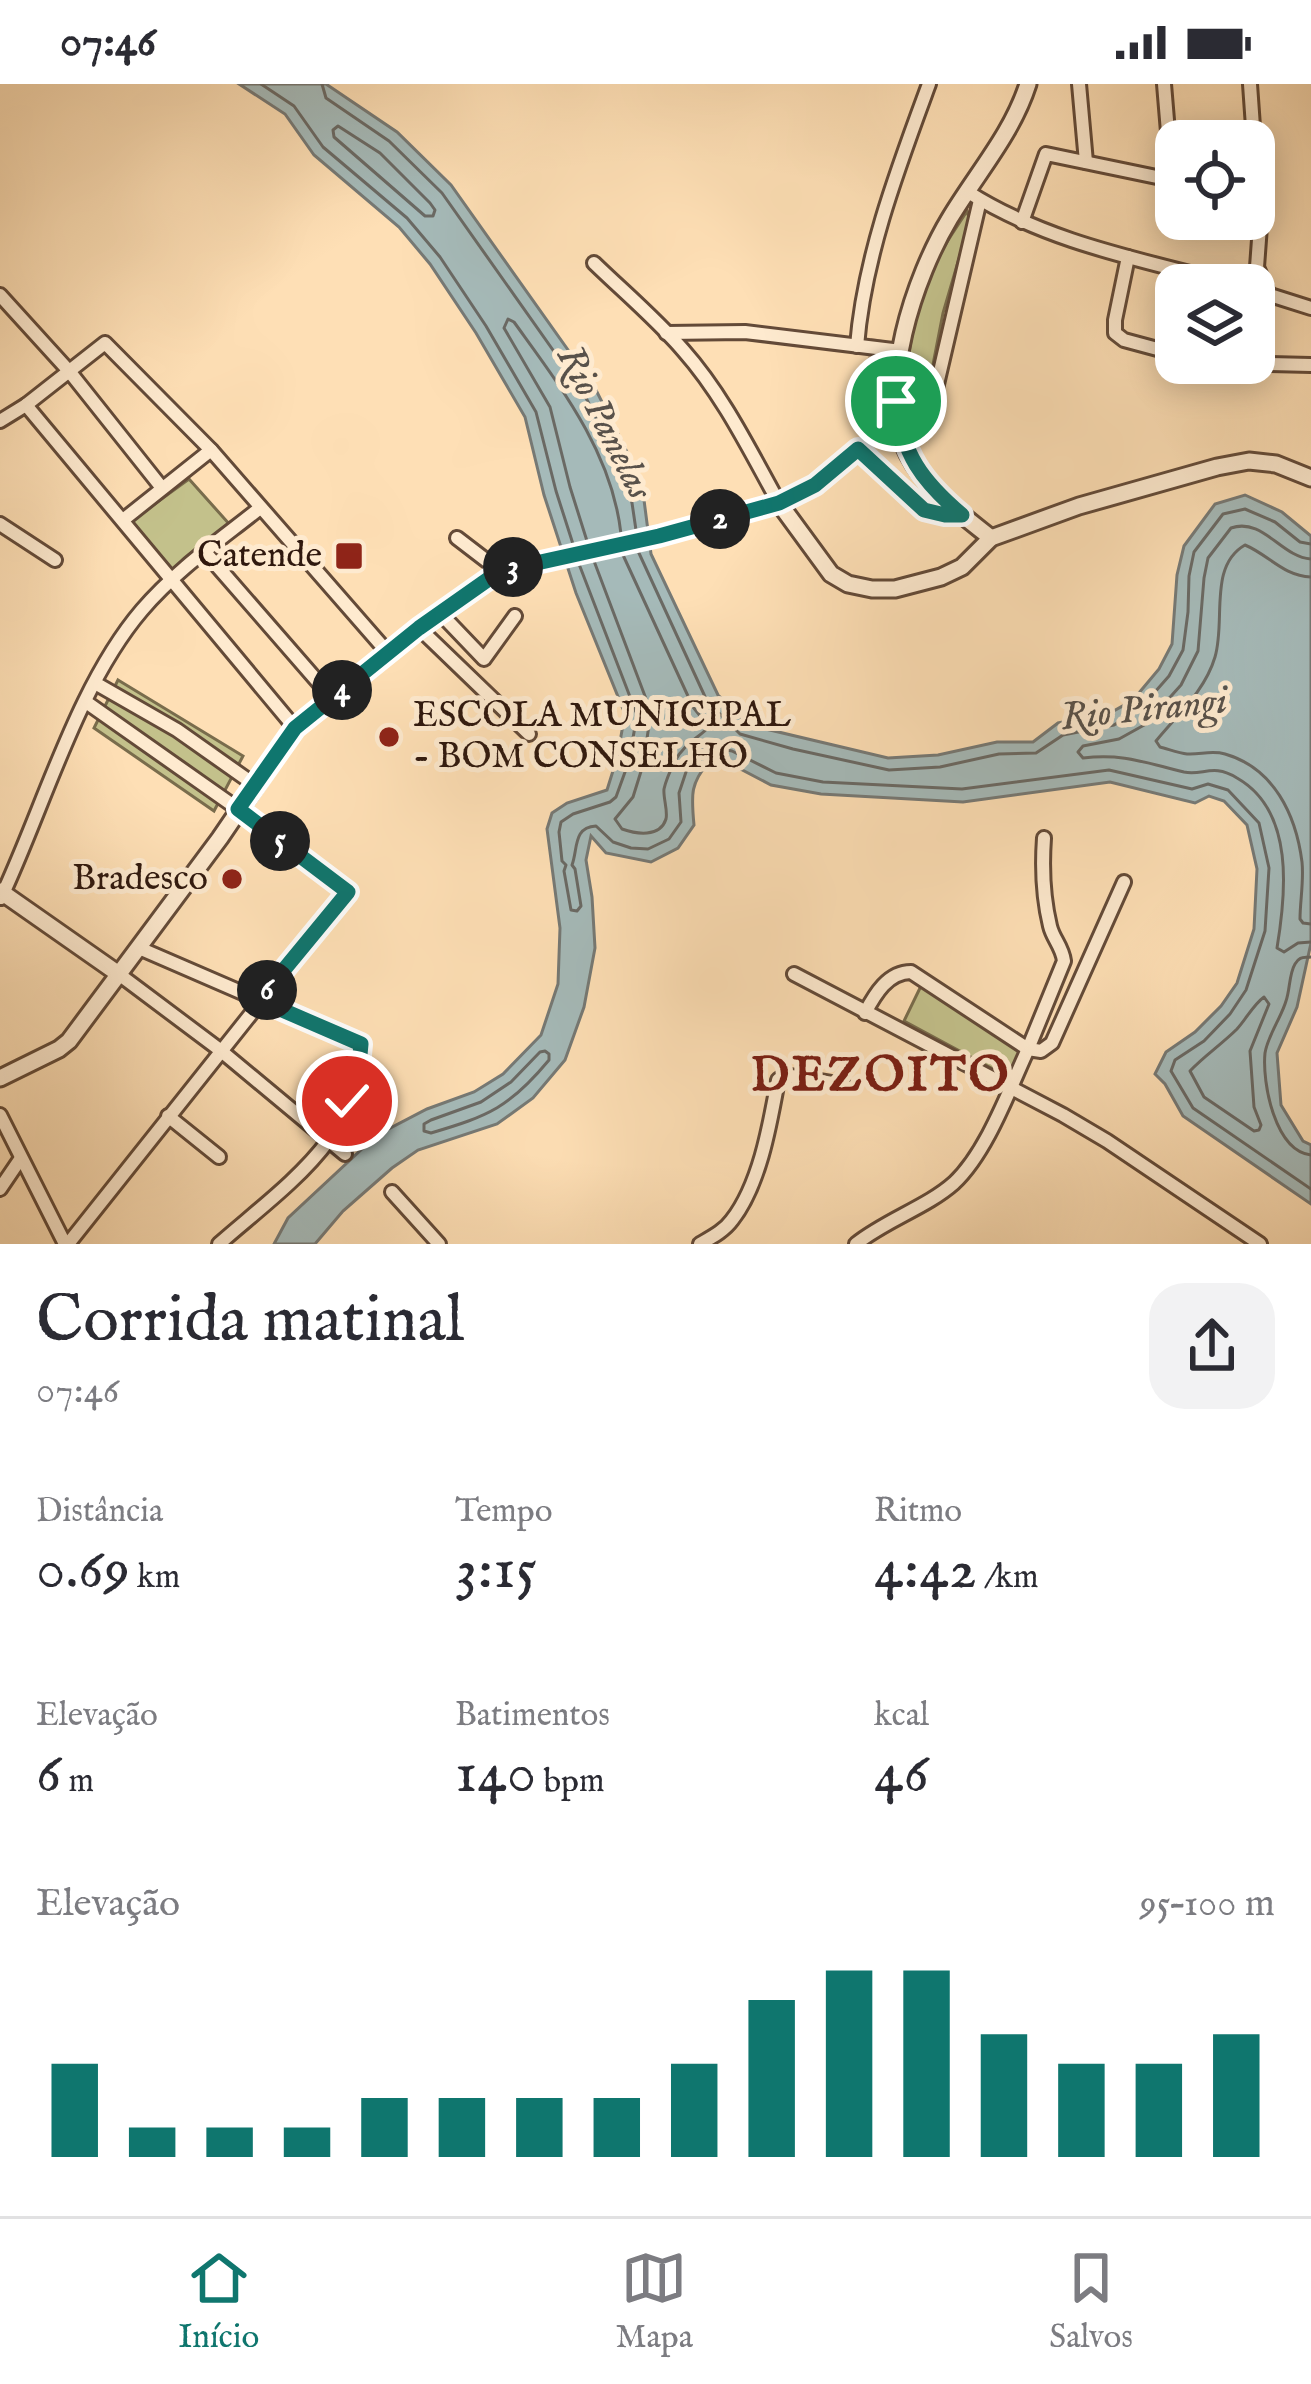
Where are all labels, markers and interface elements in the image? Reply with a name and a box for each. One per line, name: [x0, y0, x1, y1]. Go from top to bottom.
text: 07:46: [60, 14, 156, 71]
map controls: [1155, 120, 1275, 384]
button: locate: [1155, 120, 1275, 240]
button: layers: [1155, 264, 1275, 384]
water label: Rio Panelas: [544, 338, 664, 509]
pin: [845, 350, 947, 452]
icon: arrive: [863, 368, 929, 434]
pin: 2: [690, 489, 750, 549]
text: 2: [712, 498, 728, 540]
place label: Catende: [197, 533, 322, 579]
pin: 3: [483, 537, 543, 597]
marker: Catende: [333, 540, 365, 572]
text: 3: [507, 546, 519, 588]
pin: 4: [312, 660, 372, 720]
text: 4: [334, 669, 350, 711]
water label: Rio Pirangi: [1058, 677, 1233, 744]
place label: ESCOLA MUNICIPAL - BOM CONSELHO: [413, 693, 791, 780]
marker: ESCOLA MUNICIPAL - BOM CONSELHO: [376, 724, 402, 750]
pin: 5: [250, 811, 310, 871]
text: 5: [274, 820, 286, 862]
place label: Bradesco: [72, 856, 208, 902]
marker: Bradesco: [219, 866, 245, 892]
pin: 6: [237, 960, 297, 1020]
text: 6: [260, 969, 274, 1011]
district label: DEZOITO: [751, 1047, 1011, 1107]
pin: [296, 1050, 398, 1152]
icon: check: [314, 1068, 380, 1134]
text: Corrida matinal: [36, 1280, 464, 1364]
button: share: [1149, 1283, 1275, 1409]
text: 07:46: [36, 1367, 119, 1416]
text: Distância: [36, 1491, 163, 1533]
text: Tempo: [455, 1491, 553, 1533]
text: Ritmo: [874, 1491, 962, 1533]
text: 0.69: [36, 1533, 130, 1609]
text: 3:15: [455, 1533, 537, 1609]
text: 4:42: [874, 1533, 977, 1609]
text: km: [130, 1557, 180, 1599]
text: /km: [977, 1557, 1038, 1599]
text: Elevação: [36, 1695, 158, 1737]
text: Batimentos: [455, 1695, 610, 1737]
text: kcal: [874, 1695, 929, 1737]
text: 6: [36, 1737, 61, 1813]
text: 140: [455, 1737, 536, 1813]
text: 46: [874, 1737, 929, 1813]
text: m: [61, 1761, 94, 1803]
text: bpm: [536, 1761, 604, 1803]
text: Elevação: [36, 1880, 180, 1929]
text: 95–100 m: [1140, 1880, 1275, 1929]
tab: Início: [178, 2245, 259, 2359]
tab: Mapa: [616, 2245, 693, 2359]
tab: Salvos: [1049, 2245, 1133, 2359]

